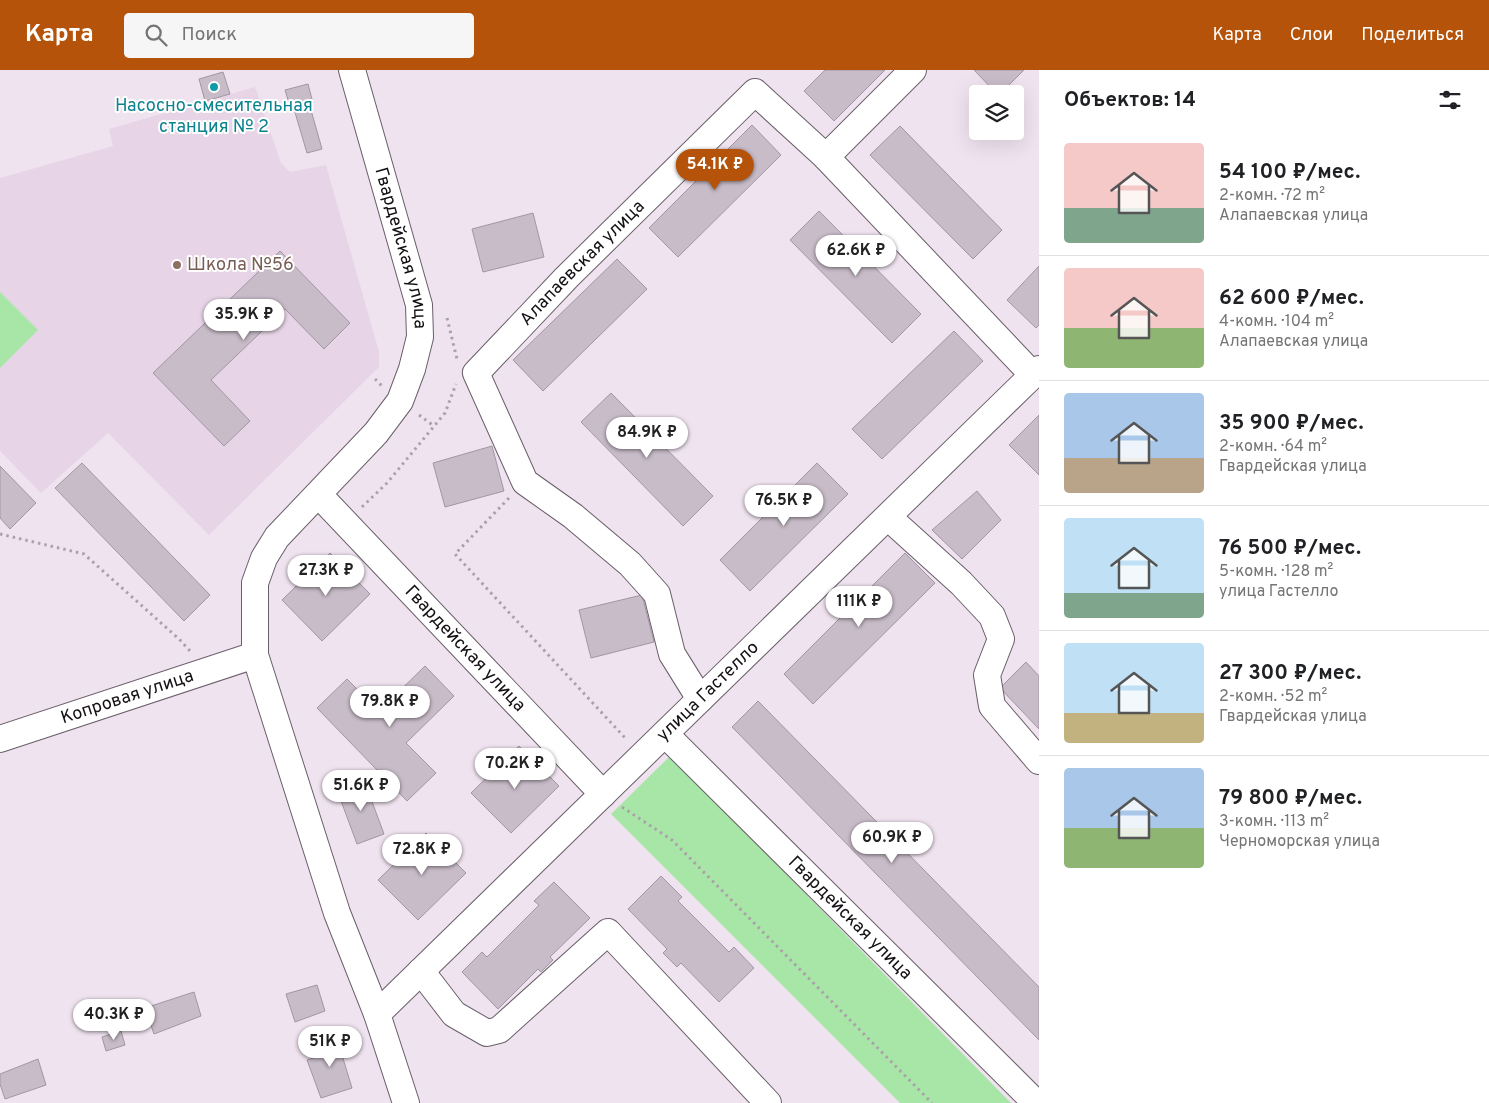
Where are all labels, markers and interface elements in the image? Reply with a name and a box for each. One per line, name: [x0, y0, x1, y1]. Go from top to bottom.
search box: [124, 13, 474, 58]
text: Карта: [25, 20, 94, 50]
icon: search: [142, 21, 170, 49]
text: Поиск: [182, 23, 237, 47]
text: Карта: [1212, 24, 1262, 47]
text: Слои: [1290, 24, 1333, 47]
text: Поделиться: [1361, 24, 1464, 47]
marker: Насосно-смесительная станция № 2: [208, 81, 220, 93]
map controls: [969, 85, 1024, 140]
button: layers: [969, 85, 1024, 140]
icon: filters: [1436, 86, 1464, 114]
text: Объектов: 14: [1064, 87, 1196, 114]
place label: Насосно-смесительная станция № 2: [115, 95, 313, 139]
pin: 54.1K ₽: [669, 148, 761, 191]
text: 54.1K ₽: [687, 155, 743, 175]
text: 54 100 ₽/мес.: [1219, 159, 1360, 186]
icon: home: [1104, 163, 1164, 223]
street label: Гвардейская улица: [369, 165, 431, 329]
text: 2-комн. · 72 m²: [1219, 186, 1325, 206]
street label: Алапаевская улица: [515, 195, 650, 331]
text: Алапаевская улица: [1219, 206, 1368, 226]
pin: 62.6K ₽: [810, 234, 902, 277]
text: 62.6K ₽: [826, 241, 886, 261]
place label: Школа №56: [187, 254, 294, 277]
marker: Школа №56: [171, 259, 183, 271]
text: 62 600 ₽/мес.: [1219, 285, 1364, 312]
icon: home: [1104, 288, 1164, 348]
pin: 35.9K ₽: [198, 298, 290, 341]
text: 35.9K ₽: [215, 305, 273, 325]
text: 4-комн. · 104 m²: [1219, 312, 1334, 332]
text: Алапаевская улица: [1219, 332, 1368, 352]
text: 35 900 ₽/мес.: [1219, 410, 1364, 437]
icon: home: [1104, 413, 1164, 473]
pin: 84.9K ₽: [601, 416, 693, 459]
text: 84.9K ₽: [617, 423, 677, 443]
text: 2-комн. · 64 m²: [1219, 437, 1327, 457]
text: Гвардейская улица: [1219, 457, 1367, 477]
pin: 76.5K ₽: [738, 484, 830, 527]
text: 76.5K ₽: [755, 491, 813, 511]
text: 76 500 ₽/мес.: [1219, 535, 1361, 562]
icon: home: [1104, 538, 1164, 598]
pin: 27.3K ₽: [280, 554, 372, 597]
text: 27.3K ₽: [298, 561, 354, 581]
text: 5-комн. · 128 m²: [1219, 562, 1333, 582]
street label: Гвардейская улица: [399, 581, 531, 717]
text: улица Гастелло: [1219, 582, 1338, 602]
pin: 111K ₽: [818, 586, 900, 628]
text: 111K ₽: [836, 592, 882, 612]
street label: улица Гастелло: [652, 636, 764, 747]
text: 27 300 ₽/мес.: [1219, 660, 1361, 687]
icon: home: [1104, 663, 1164, 723]
street label: Копровая улица: [58, 664, 197, 730]
pin: 79.8K ₽: [344, 686, 436, 728]
text: 2-комн. · 52 m²: [1219, 687, 1327, 707]
text: 79.8K ₽: [361, 692, 419, 712]
text: Гвардейская улица: [1219, 707, 1367, 727]
pin: 70.2K ₽: [469, 748, 561, 790]
text: 70.2K ₽: [486, 754, 544, 774]
pin: 51.6K ₽: [315, 770, 407, 812]
text: 51.6K ₽: [333, 776, 389, 796]
text: 79 800 ₽/мес.: [1219, 785, 1362, 812]
icon: home: [1104, 788, 1164, 848]
text: 3-комн. · 113 m²: [1219, 812, 1329, 832]
pin: 60.9K ₽: [846, 822, 938, 864]
text: 60.9K ₽: [862, 828, 922, 848]
text: Черноморская улица: [1219, 832, 1380, 852]
pin: 72.8K ₽: [376, 834, 468, 876]
text: 72.8K ₽: [393, 840, 451, 860]
street label: Гвардейская улица: [783, 851, 917, 985]
pin: 40.3K ₽: [68, 998, 160, 1041]
text: 40.3K ₽: [84, 1005, 144, 1025]
pin: 51K ₽: [295, 1026, 365, 1068]
text: 51K ₽: [309, 1032, 351, 1052]

